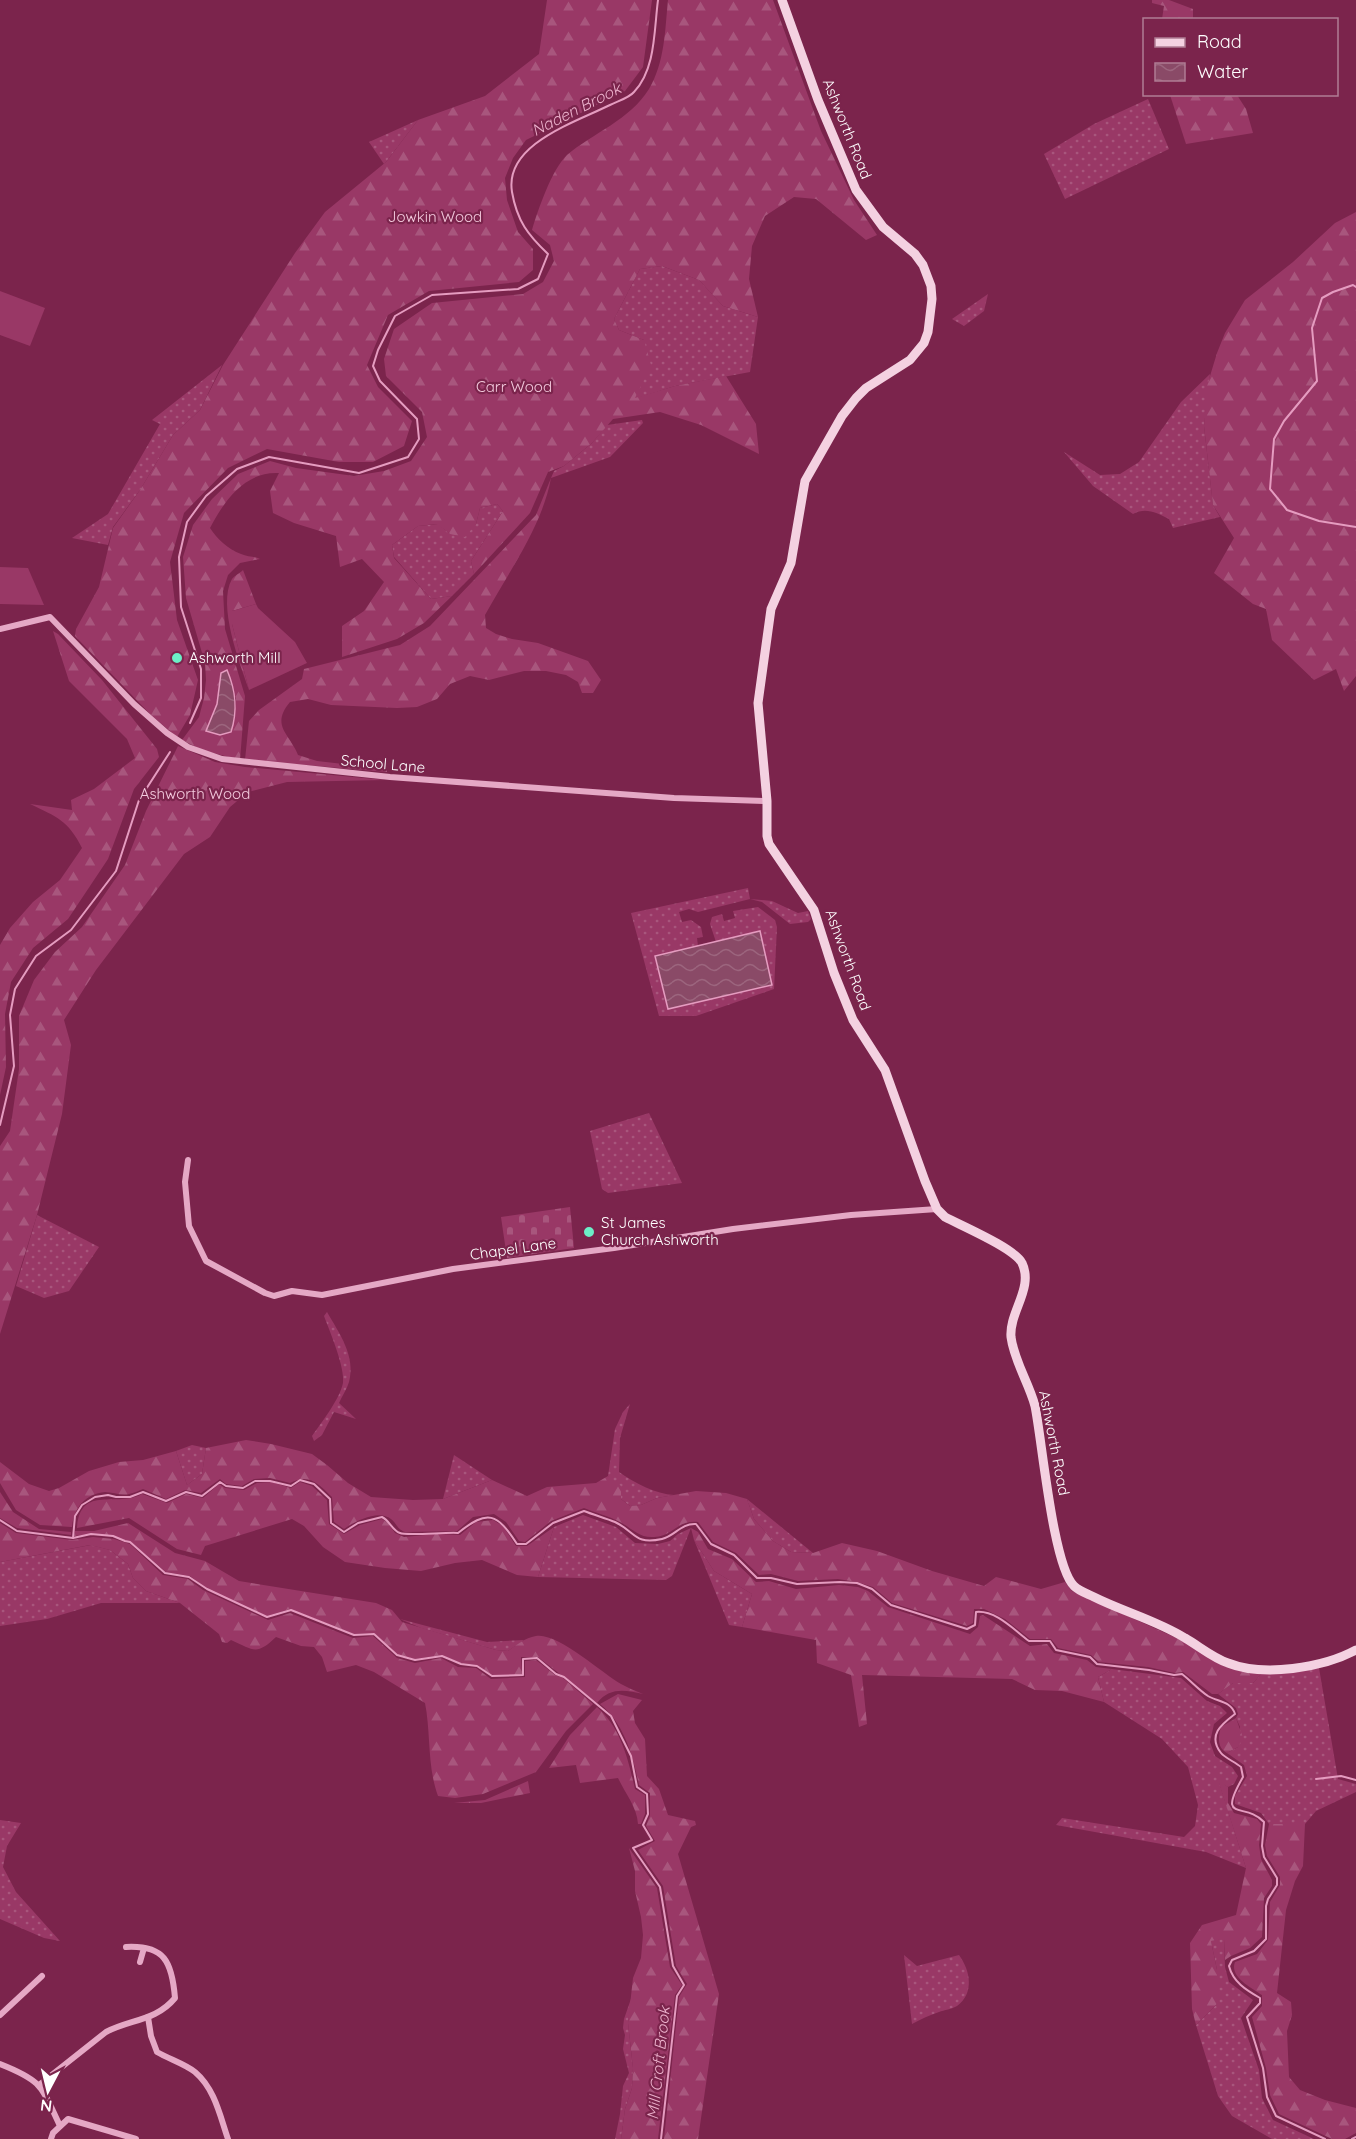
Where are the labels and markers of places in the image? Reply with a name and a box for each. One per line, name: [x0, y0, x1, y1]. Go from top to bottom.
place label: Ashworth Mill: [189, 648, 281, 667]
marker: Ashworth Mill: [170, 651, 184, 665]
place label: St James Church Ashworth: [601, 1213, 719, 1249]
marker: St James Church Ashworth: [582, 1225, 596, 1239]

